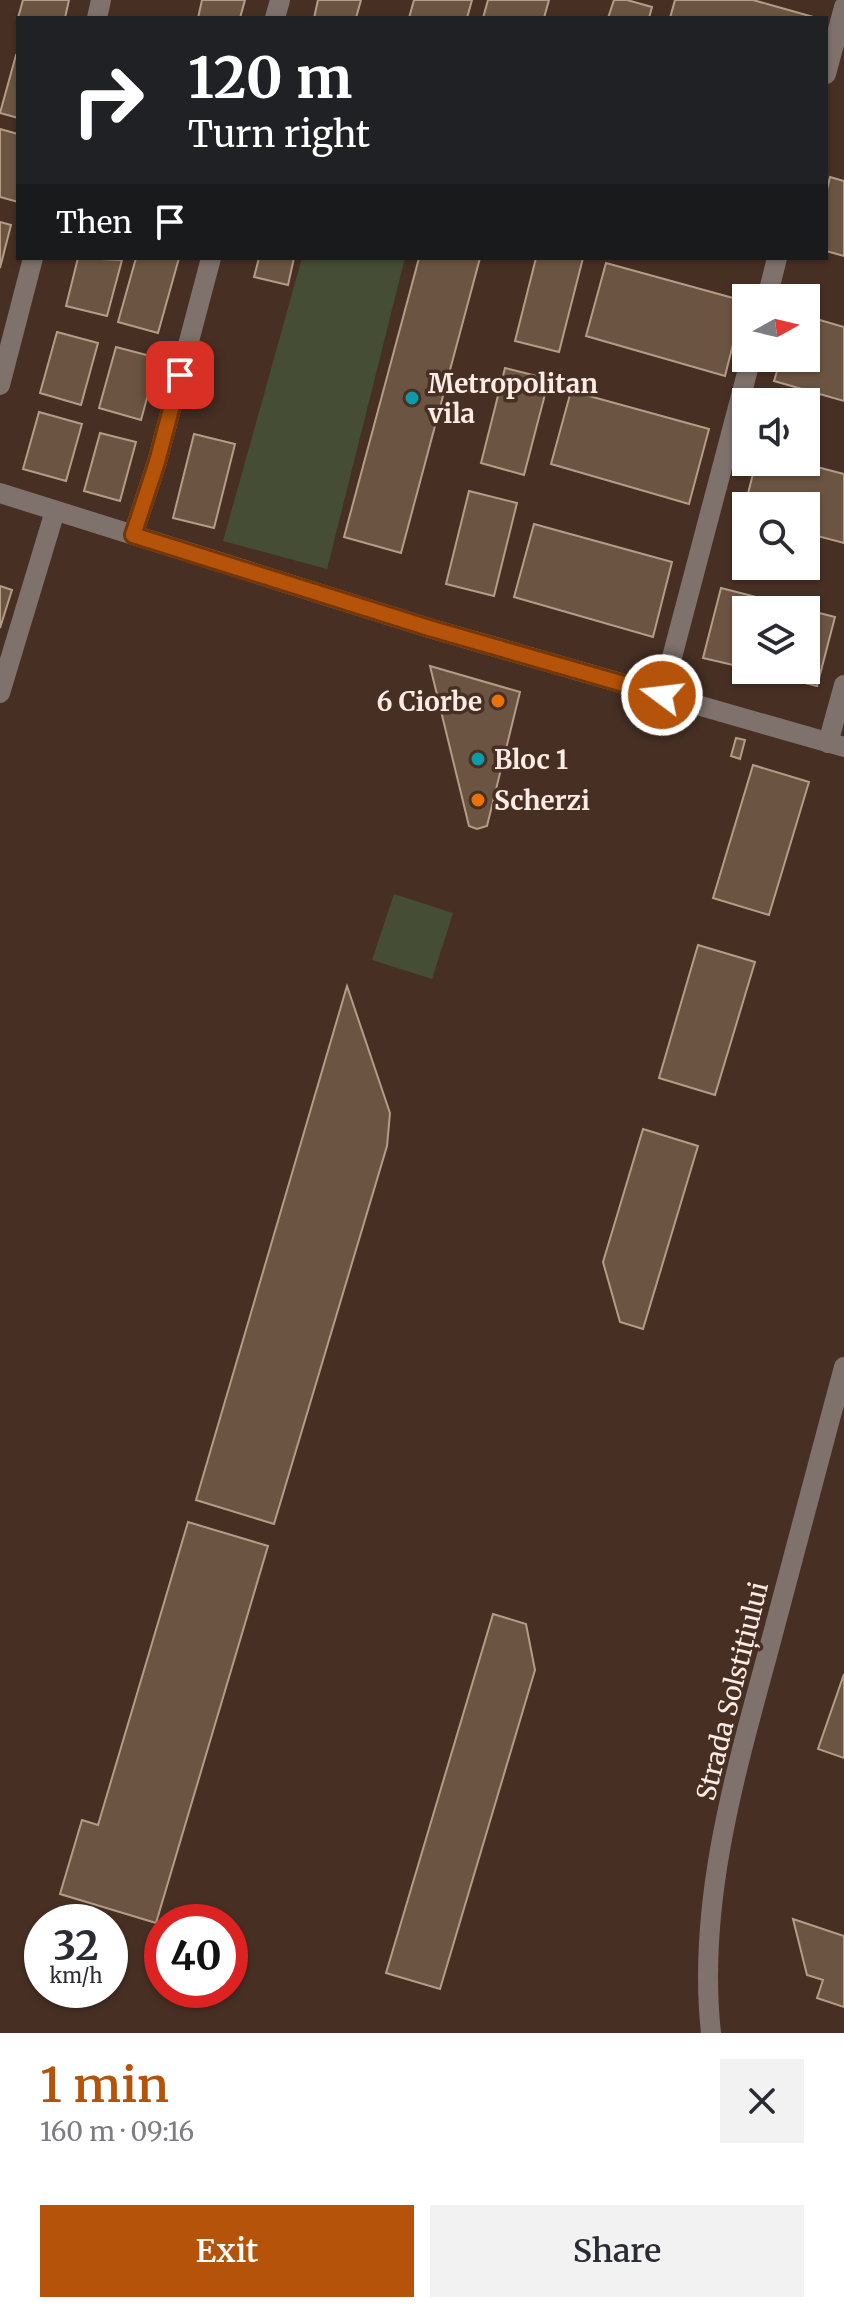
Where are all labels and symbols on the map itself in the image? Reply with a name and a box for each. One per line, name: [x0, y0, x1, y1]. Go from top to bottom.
north arrow: [732, 284, 820, 372]
pin: [146, 341, 214, 409]
place label: Metropolitan vila: [427, 367, 598, 430]
marker: Metropolitan vila: [403, 389, 421, 407]
position arrow: [620, 653, 704, 737]
place label: 6 Ciorbe: [377, 685, 482, 718]
marker: 6 Ciorbe: [489, 692, 507, 710]
place label: Bloc 1: [494, 743, 568, 776]
marker: Bloc 1: [469, 750, 487, 768]
place label: Scherzi: [494, 784, 590, 817]
marker: Scherzi: [469, 791, 487, 809]
street label: Strada Solstițiului: [689, 1578, 775, 1804]
speed limit sign: 40: [144, 1904, 248, 2008]

